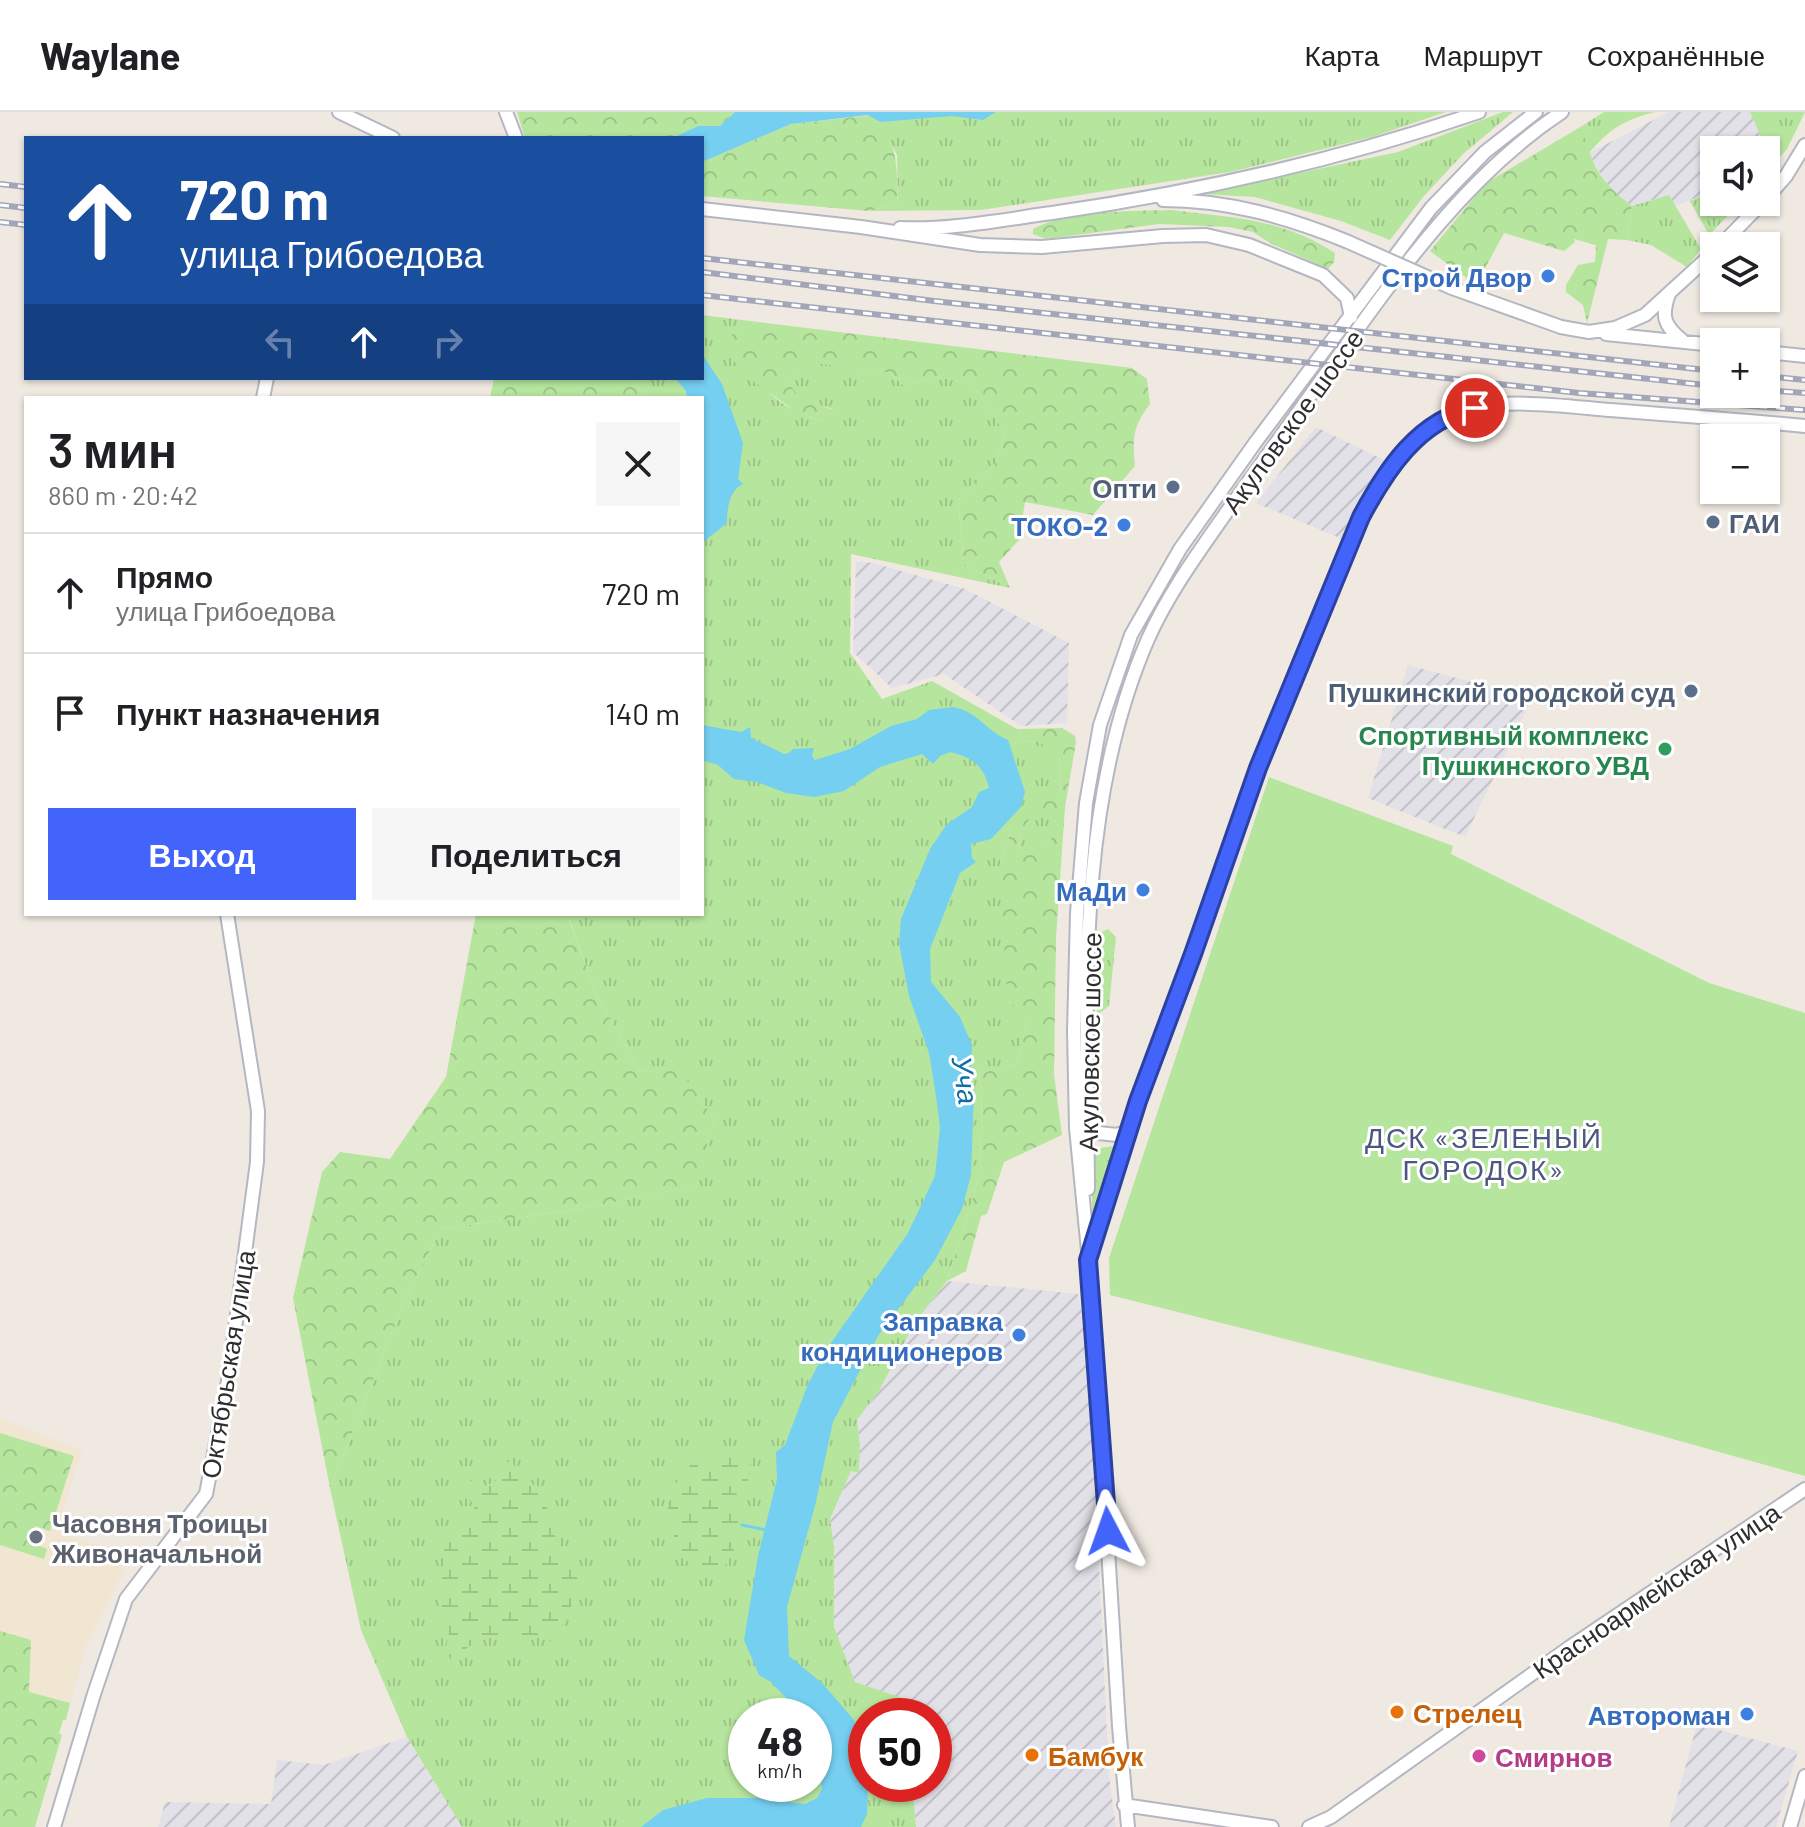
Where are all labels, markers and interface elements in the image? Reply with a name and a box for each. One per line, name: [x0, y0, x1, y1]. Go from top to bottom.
text: Waylane: [40, 32, 181, 78]
text: Карта: [1304, 38, 1379, 72]
text: Маршрут: [1423, 38, 1543, 72]
text: Сохранённые: [1587, 38, 1765, 72]
map controls: [1700, 136, 1780, 504]
button: sound: [1700, 136, 1780, 216]
text: 720 m: [180, 164, 329, 231]
icon: ahead: [48, 168, 152, 272]
text: улица Грибоедова: [180, 232, 483, 275]
button: layers: [1700, 232, 1780, 312]
place label: Строй Двор: [1382, 261, 1532, 292]
marker: Строй Двор: [1539, 267, 1557, 285]
icon: left: [258, 320, 302, 364]
icon: ahead: [342, 320, 386, 364]
icon: right: [426, 320, 470, 364]
street label: Акуловское шоссе: [1215, 323, 1369, 519]
button: +: [1700, 328, 1780, 408]
pin: [1441, 374, 1509, 442]
icon: arrive: [1453, 386, 1497, 430]
text: 3 мин: [48, 420, 177, 478]
button: close: [596, 422, 680, 506]
button: −: [1700, 424, 1780, 504]
place label: Опти: [1092, 472, 1157, 503]
marker: Опти: [1164, 478, 1182, 496]
text: 860 m · 20:42: [48, 479, 198, 510]
place label: ГАИ: [1729, 507, 1780, 538]
place label: ТОКО-2: [1011, 510, 1108, 541]
marker: ГАИ: [1704, 513, 1722, 531]
marker: ТОКО-2: [1115, 516, 1133, 534]
text: Прямо: [116, 558, 213, 594]
icon: ahead: [48, 571, 92, 615]
text: 720 m: [602, 575, 680, 611]
text: улица Грибоедова: [116, 595, 335, 626]
place label: Пушкинский городской суд: [1328, 676, 1675, 707]
marker: Пушкинский городской суд: [1682, 682, 1700, 700]
icon: arrive: [48, 691, 92, 735]
text: Пункт назначения: [116, 695, 380, 731]
text: 140 m: [605, 695, 680, 731]
place label: Спортивный комплекс Пушкинского УВД: [1358, 719, 1649, 780]
marker: Спортивный комплекс Пушкинского УВД: [1656, 740, 1674, 758]
button: Выход: [48, 808, 356, 900]
button: Поделиться: [372, 808, 680, 900]
place label: МаДи: [1056, 875, 1127, 906]
marker: МаДи: [1134, 881, 1152, 899]
street label: Акуловское шоссе: [1072, 932, 1106, 1152]
water label: Уча: [945, 1053, 987, 1106]
district label: ДСК «ЗЕЛЕНЫЙ ГОРОДОК»: [1365, 1120, 1603, 1186]
street label: Октябрьская улица: [194, 1247, 260, 1480]
place label: Заправка кондиционеров: [800, 1305, 1004, 1366]
marker: Заправка кондиционеров: [1010, 1326, 1028, 1344]
position arrow: [1066, 1489, 1150, 1573]
street label: Красноармейская улица: [1526, 1495, 1786, 1684]
place label: Часовня Троицы Живоначальной: [51, 1507, 268, 1568]
marker: Часовня Троицы Живоначальной: [27, 1528, 45, 1546]
place label: Стрелец: [1413, 1697, 1521, 1728]
speed limit sign: 50: [848, 1698, 952, 1802]
place label: Автороман: [1588, 1699, 1731, 1730]
marker: Стрелец: [1388, 1703, 1406, 1721]
marker: Автороман: [1738, 1705, 1756, 1723]
text: 48: [757, 1716, 803, 1764]
place label: Бамбук: [1048, 1740, 1144, 1771]
place label: Смирнов: [1495, 1741, 1612, 1772]
marker: Бамбук: [1023, 1746, 1041, 1764]
marker: Смирнов: [1470, 1747, 1488, 1765]
text: km/h: [757, 1758, 803, 1782]

